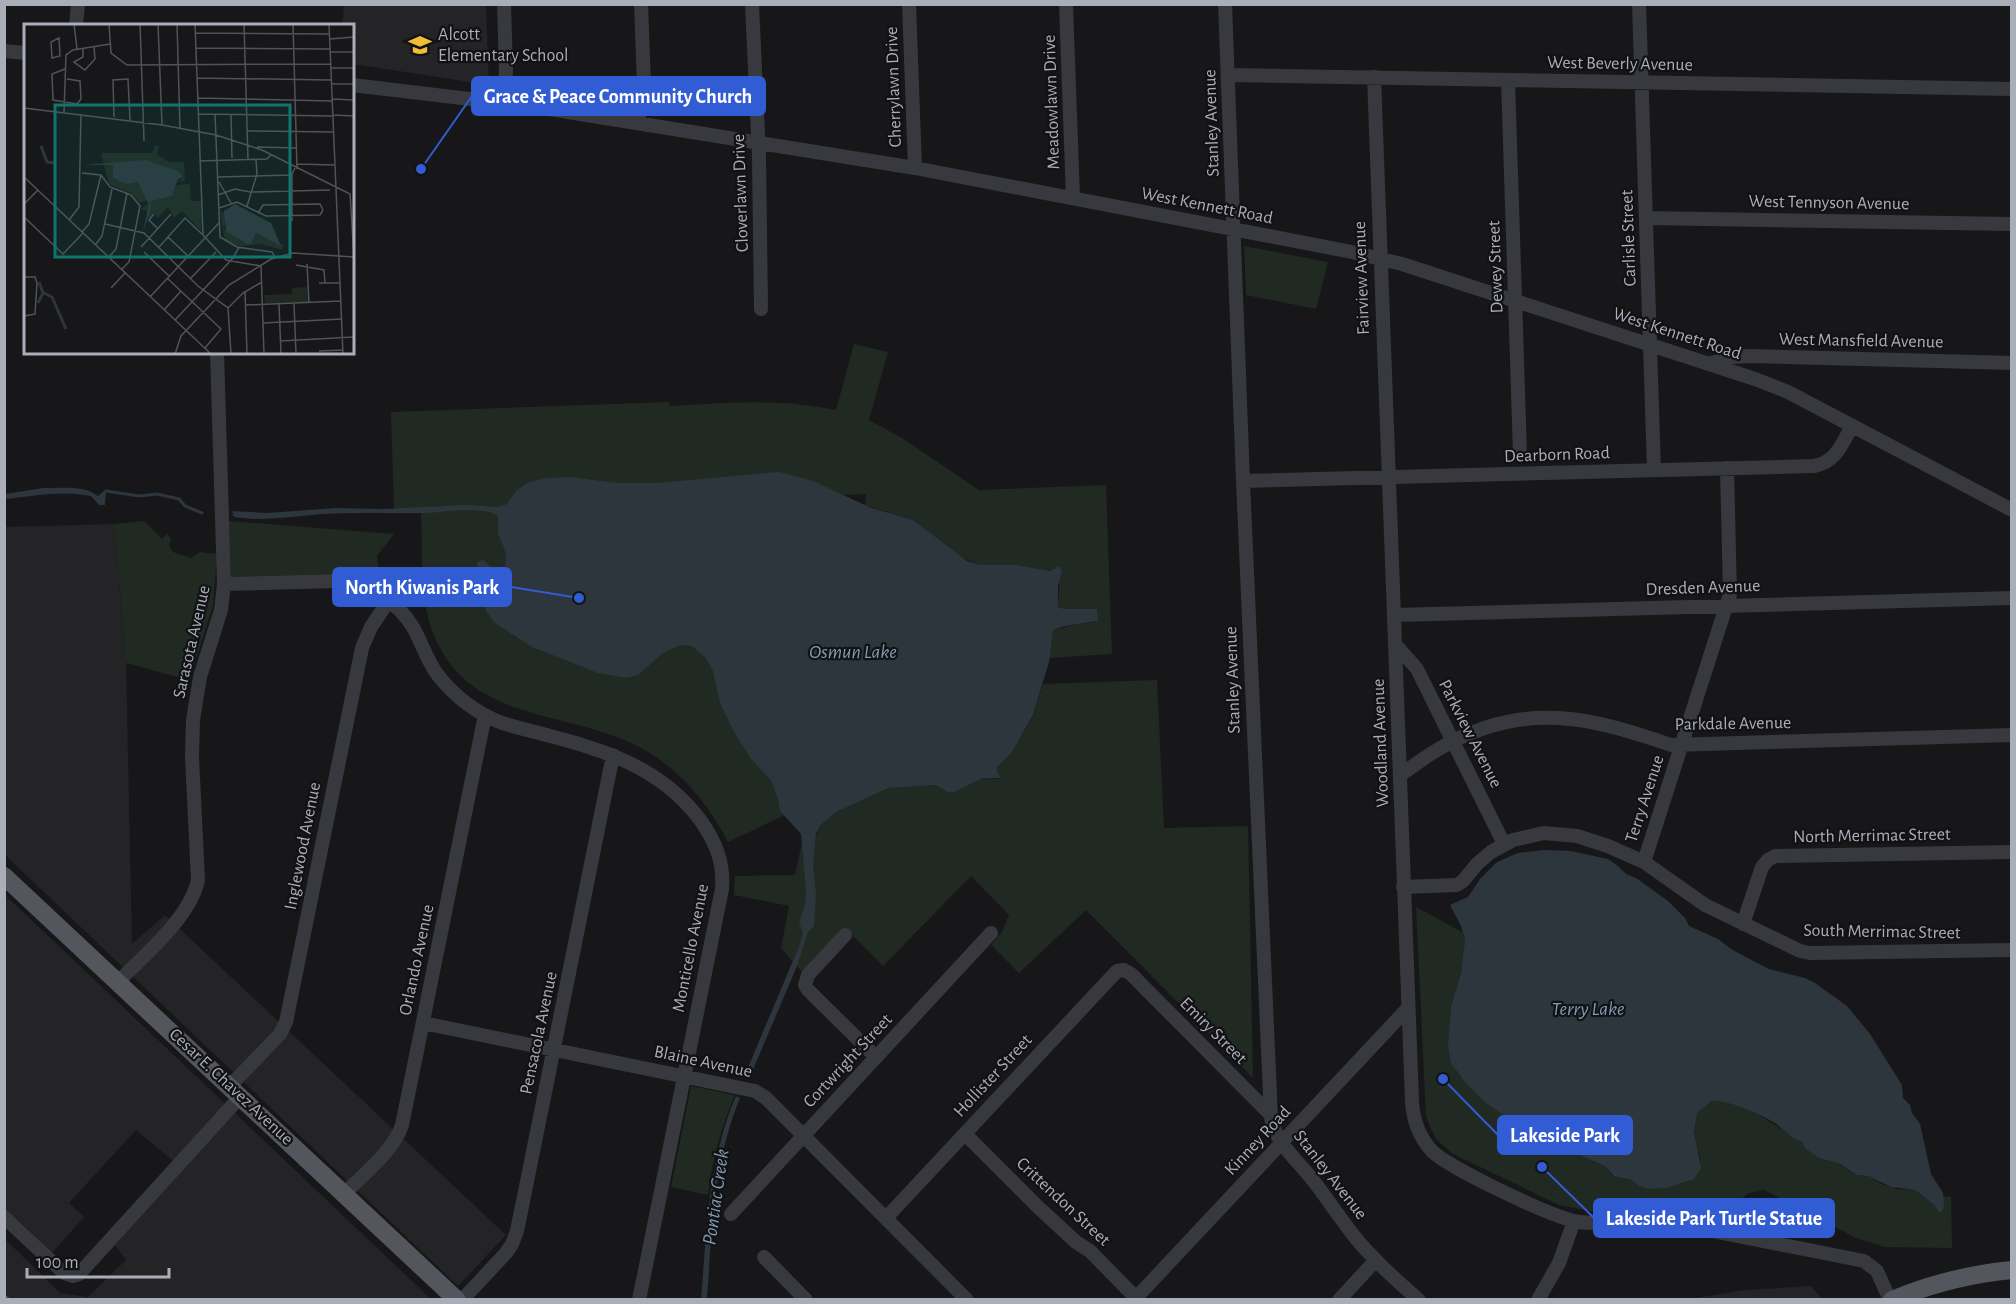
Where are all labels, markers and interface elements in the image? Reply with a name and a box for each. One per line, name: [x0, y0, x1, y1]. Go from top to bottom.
inset map: [24, 24, 354, 354]
place label: Alcott Elementary School: [438, 26, 569, 65]
street label: Cherrylawn Drive: [883, 26, 905, 148]
school or university icon: Alcott Elementary School: [407, 32, 433, 58]
street label: Meadowlawn Drive: [1041, 34, 1063, 170]
street label: West Beverly Avenue: [1547, 54, 1693, 74]
street label: Stanley Avenue: [1201, 69, 1223, 177]
callout: Grace & Peace Community Church: [472, 77, 765, 115]
text: Grace & Peace Community Church: [484, 87, 752, 107]
street label: Cloverlawn Drive: [730, 134, 752, 252]
street label: West Kennett Road: [1140, 184, 1274, 228]
street label: Carlisle Street: [1618, 189, 1640, 287]
street label: West Tennyson Avenue: [1749, 193, 1909, 213]
street label: Dewey Street: [1485, 220, 1507, 314]
street label: Fairview Avenue: [1351, 221, 1373, 335]
street label: West Kennett Road: [1611, 305, 1743, 363]
street label: West Mansfield Avenue: [1779, 331, 1943, 351]
street label: Dearborn Road: [1504, 444, 1610, 466]
callout: North Kiwanis Park: [333, 568, 511, 606]
street label: Dresden Avenue: [1645, 577, 1761, 599]
text: North Kiwanis Park: [345, 578, 499, 598]
street label: Sarasota Avenue: [170, 584, 214, 700]
street label: Stanley Avenue: [1222, 626, 1244, 734]
water label: Osmun Lake: [809, 642, 897, 662]
street label: Parkview Avenue: [1435, 677, 1505, 791]
street label: Woodland Avenue: [1370, 678, 1392, 808]
street label: Parkdale Avenue: [1675, 714, 1791, 734]
street label: Terry Avenue: [1622, 753, 1668, 845]
street label: Inglewood Avenue: [282, 781, 324, 911]
street label: North Merrimac Street: [1793, 826, 1951, 846]
street label: Monticello Avenue: [670, 882, 712, 1014]
street label: Orlando Avenue: [396, 903, 438, 1017]
street label: South Merrimac Street: [1803, 922, 1961, 942]
street label: Pensacola Avenue: [517, 970, 561, 1096]
street label: Emiry Street: [1176, 994, 1250, 1068]
water label: Terry Lake: [1551, 999, 1625, 1019]
street label: Cortwright Street: [800, 1011, 896, 1111]
street label: Cesar E. Chavez Avenue: [166, 1025, 296, 1149]
street label: Hollister Street: [950, 1031, 1036, 1121]
street label: Blaine Avenue: [652, 1043, 754, 1081]
street label: Kinney Road: [1222, 1103, 1294, 1179]
callout: Lakeside Park: [1498, 1116, 1632, 1154]
text: Lakeside Park: [1510, 1126, 1620, 1146]
street label: Stanley Avenue: [1290, 1127, 1370, 1223]
water label: Pontiac Creek: [699, 1148, 733, 1246]
street label: Crittendon Street: [1013, 1154, 1113, 1250]
callout: Lakeside Park Turtle Statue: [1594, 1199, 1834, 1237]
text: Lakeside Park Turtle Statue: [1606, 1209, 1822, 1229]
scale bar: [27, 1241, 170, 1279]
text: 100 m: [36, 1254, 79, 1272]

